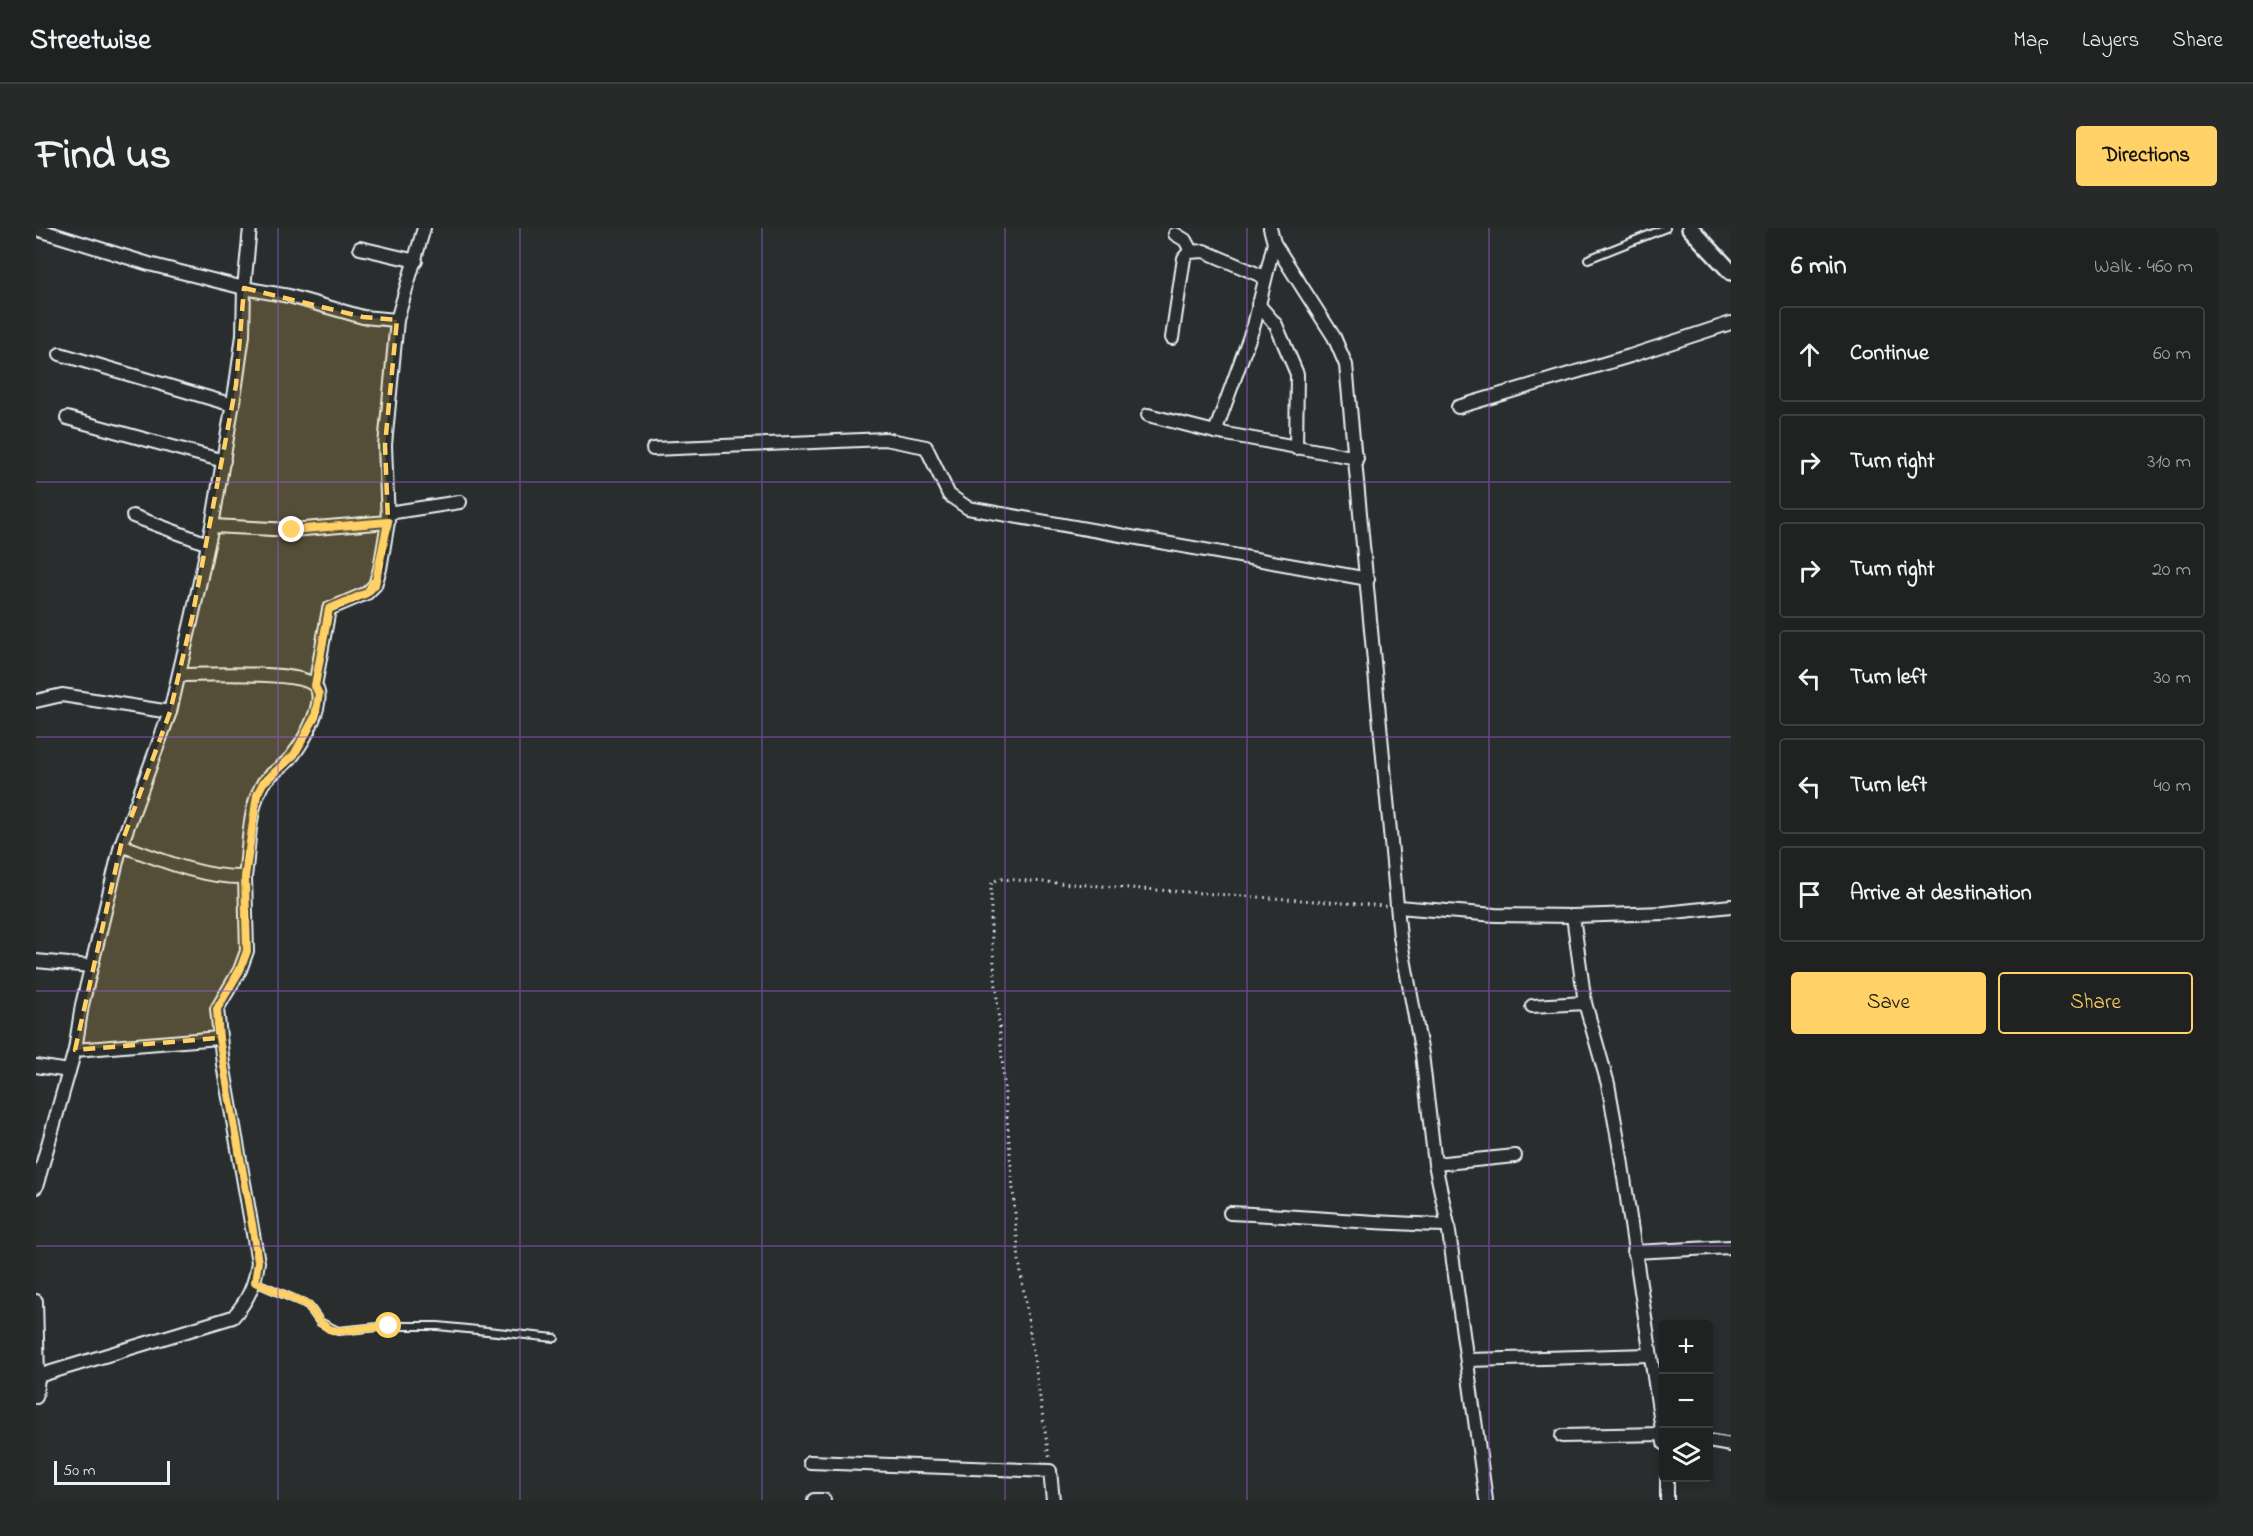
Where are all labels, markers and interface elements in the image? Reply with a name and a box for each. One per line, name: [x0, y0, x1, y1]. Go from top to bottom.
text: Streetwise: [30, 21, 151, 62]
text: Map: [2013, 26, 2049, 56]
text: Layers: [2082, 26, 2139, 56]
text: Share: [2172, 26, 2223, 56]
text: Find us: [36, 126, 171, 187]
button: Directions: [2076, 126, 2217, 186]
text: 6 min: [1791, 248, 1847, 286]
text: Walk · 460 m: [2094, 253, 2193, 282]
icon: ahead: [1793, 338, 1826, 371]
text: Continue: [1850, 338, 1929, 370]
text: 60 m: [2153, 340, 2191, 369]
icon: right: [1793, 446, 1826, 479]
text: Turn right: [1850, 446, 1935, 478]
text: 310 m: [2147, 448, 2191, 477]
route end: [278, 516, 304, 542]
icon: right: [1793, 554, 1826, 587]
text: Turn right: [1850, 554, 1935, 586]
text: 20 m: [2152, 556, 2191, 585]
icon: left: [1793, 662, 1826, 695]
text: Turn left: [1850, 662, 1927, 694]
text: 30 m: [2154, 664, 2191, 693]
icon: left: [1793, 770, 1826, 803]
text: Turn left: [1850, 770, 1927, 802]
text: 40 m: [2154, 772, 2191, 801]
icon: arrive: [1793, 878, 1826, 911]
text: Arrive at destination: [1850, 878, 2032, 910]
button: Save: [1791, 972, 1986, 1034]
button: Share: [1998, 972, 2193, 1034]
route start: [375, 1312, 401, 1338]
map controls: [1659, 1320, 1713, 1482]
button: +: [1659, 1320, 1713, 1374]
button: −: [1659, 1374, 1713, 1428]
button: layers: [1659, 1428, 1713, 1482]
scale bar: [54, 1458, 170, 1486]
text: 50 m: [63, 1459, 95, 1483]

